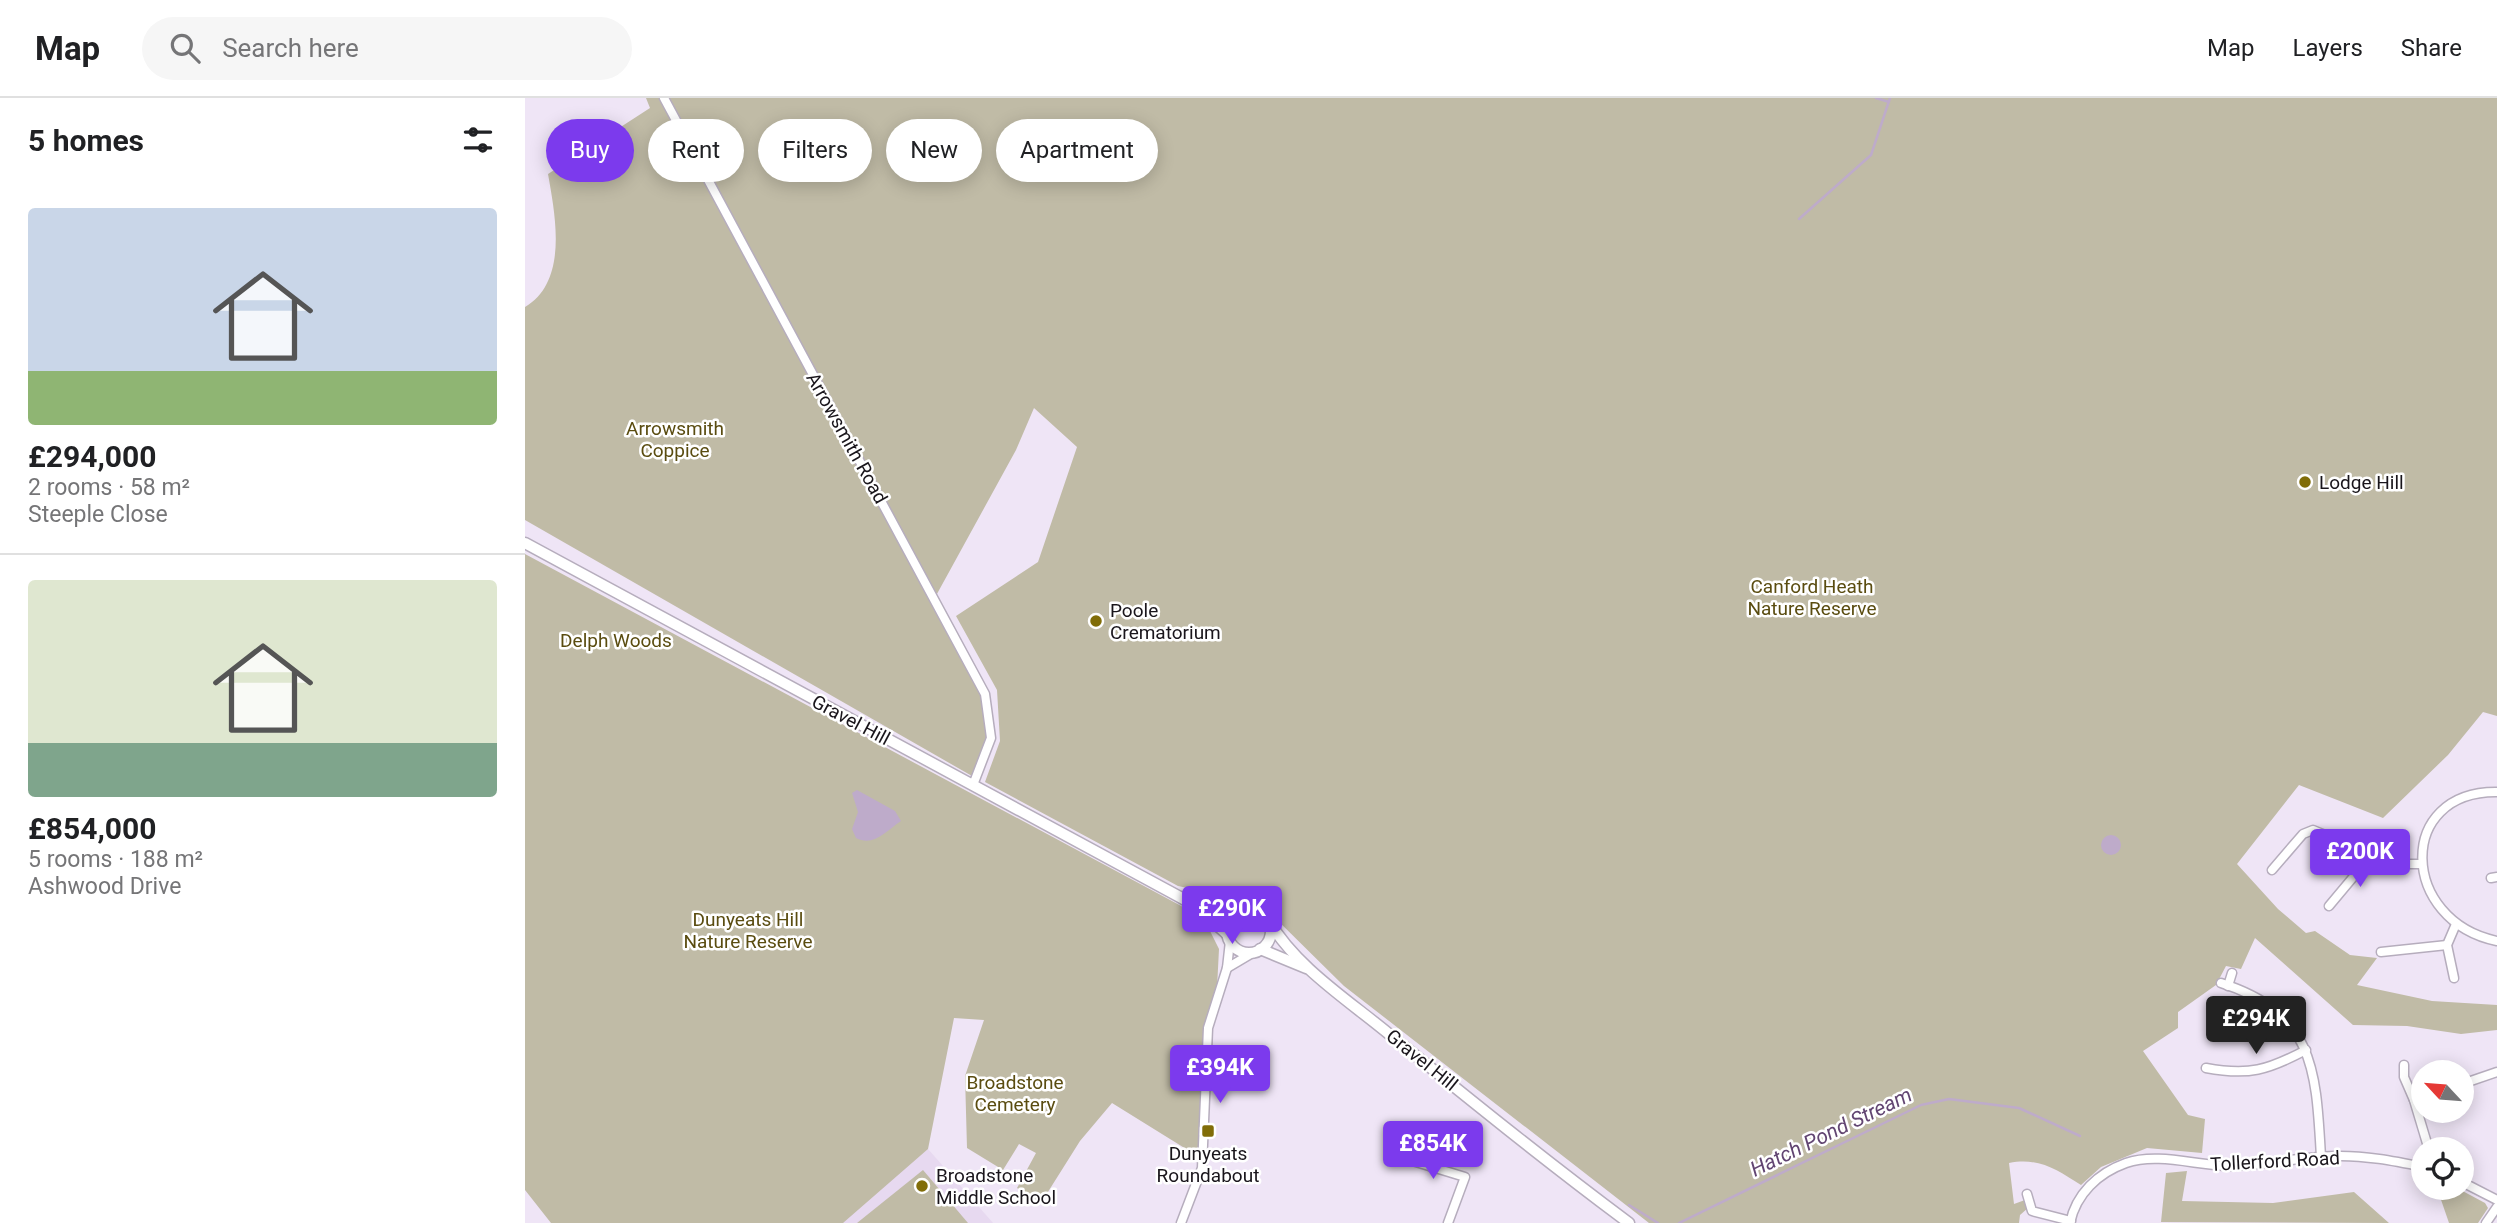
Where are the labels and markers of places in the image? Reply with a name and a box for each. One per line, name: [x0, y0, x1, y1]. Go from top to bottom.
place label: Lodge Hill: [2319, 471, 2404, 494]
marker: Lodge Hill: [2297, 474, 2313, 490]
place label: Poole Crematorium: [1110, 599, 1221, 644]
marker: Poole Crematorium: [1088, 613, 1104, 629]
pin: £200K: [2311, 830, 2409, 889]
pin: £290K: [1183, 886, 1281, 946]
pin: £294K: [2207, 996, 2305, 1056]
pin: £394K: [1171, 1046, 1269, 1105]
pin: £854K: [1384, 1122, 1482, 1181]
marker: Dunyeats Roundabout: [1200, 1123, 1216, 1139]
place label: Dunyeats Roundabout: [1157, 1142, 1259, 1187]
place label: Broadstone Middle School: [936, 1164, 1056, 1209]
marker: Broadstone Middle School: [914, 1178, 930, 1194]

